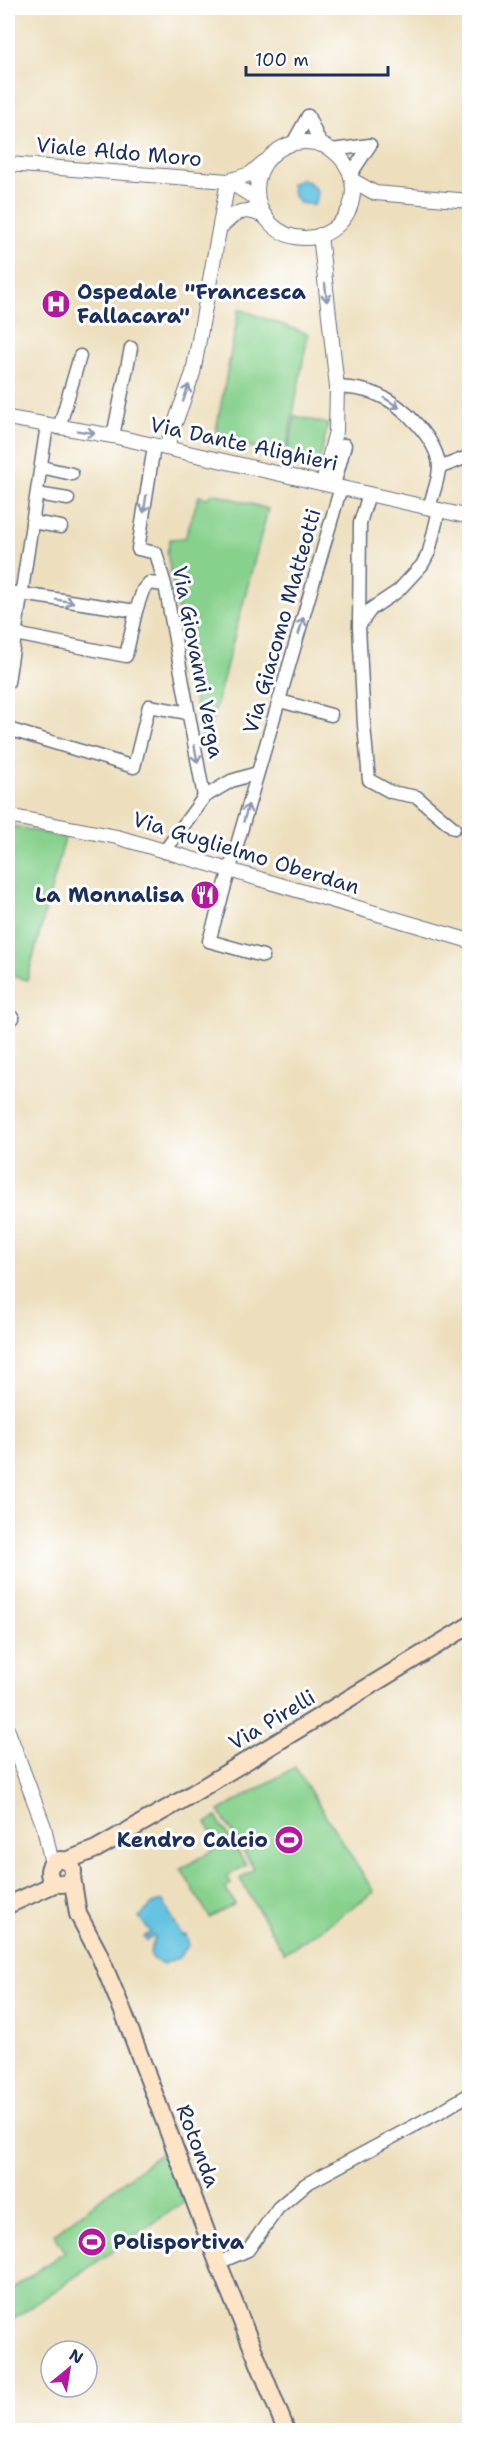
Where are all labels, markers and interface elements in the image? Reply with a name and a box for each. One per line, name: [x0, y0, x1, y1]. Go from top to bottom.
scale bar: [246, 39, 388, 77]
text: 100 m: [255, 48, 309, 72]
street label: Viale Aldo Moro: [35, 131, 203, 173]
place label: Ospedale "Francesca Fallacara": [77, 278, 307, 330]
one-way arrow: [321, 283, 332, 303]
hospital icon: Ospedale "Francesca Fallacara": [40, 288, 72, 320]
one-way arrow: [181, 384, 192, 403]
one-way arrow: [383, 397, 400, 409]
street label: Via Dante Alighieri: [147, 410, 341, 478]
one-way arrow: [75, 427, 95, 438]
one-way arrow: [140, 494, 151, 514]
street label: Via Giacomo Matteotti: [236, 505, 328, 737]
street label: Via Giovanni Verga: [166, 563, 230, 761]
one-way arrow: [55, 595, 75, 606]
one-way arrow: [296, 617, 307, 636]
one-way arrow: [191, 744, 202, 764]
one-way arrow: [241, 804, 252, 823]
street label: Via Guglielmo Oberdan: [129, 805, 363, 901]
restaurant icon: La Monnalisa: [189, 879, 221, 911]
place label: La Monnalisa: [35, 881, 185, 909]
street label: Via Pirelli: [223, 1683, 321, 1757]
sports icon: Kendro Calcio: [273, 1824, 305, 1856]
place label: Kendro Calcio: [117, 1826, 268, 1854]
street label: Rotonda: [169, 2100, 227, 2192]
sports icon: Polisportiva: [76, 2226, 108, 2258]
place label: Polisportiva: [113, 2228, 245, 2256]
north arrow: [39, 2339, 99, 2399]
text: N: [66, 2344, 87, 2369]

